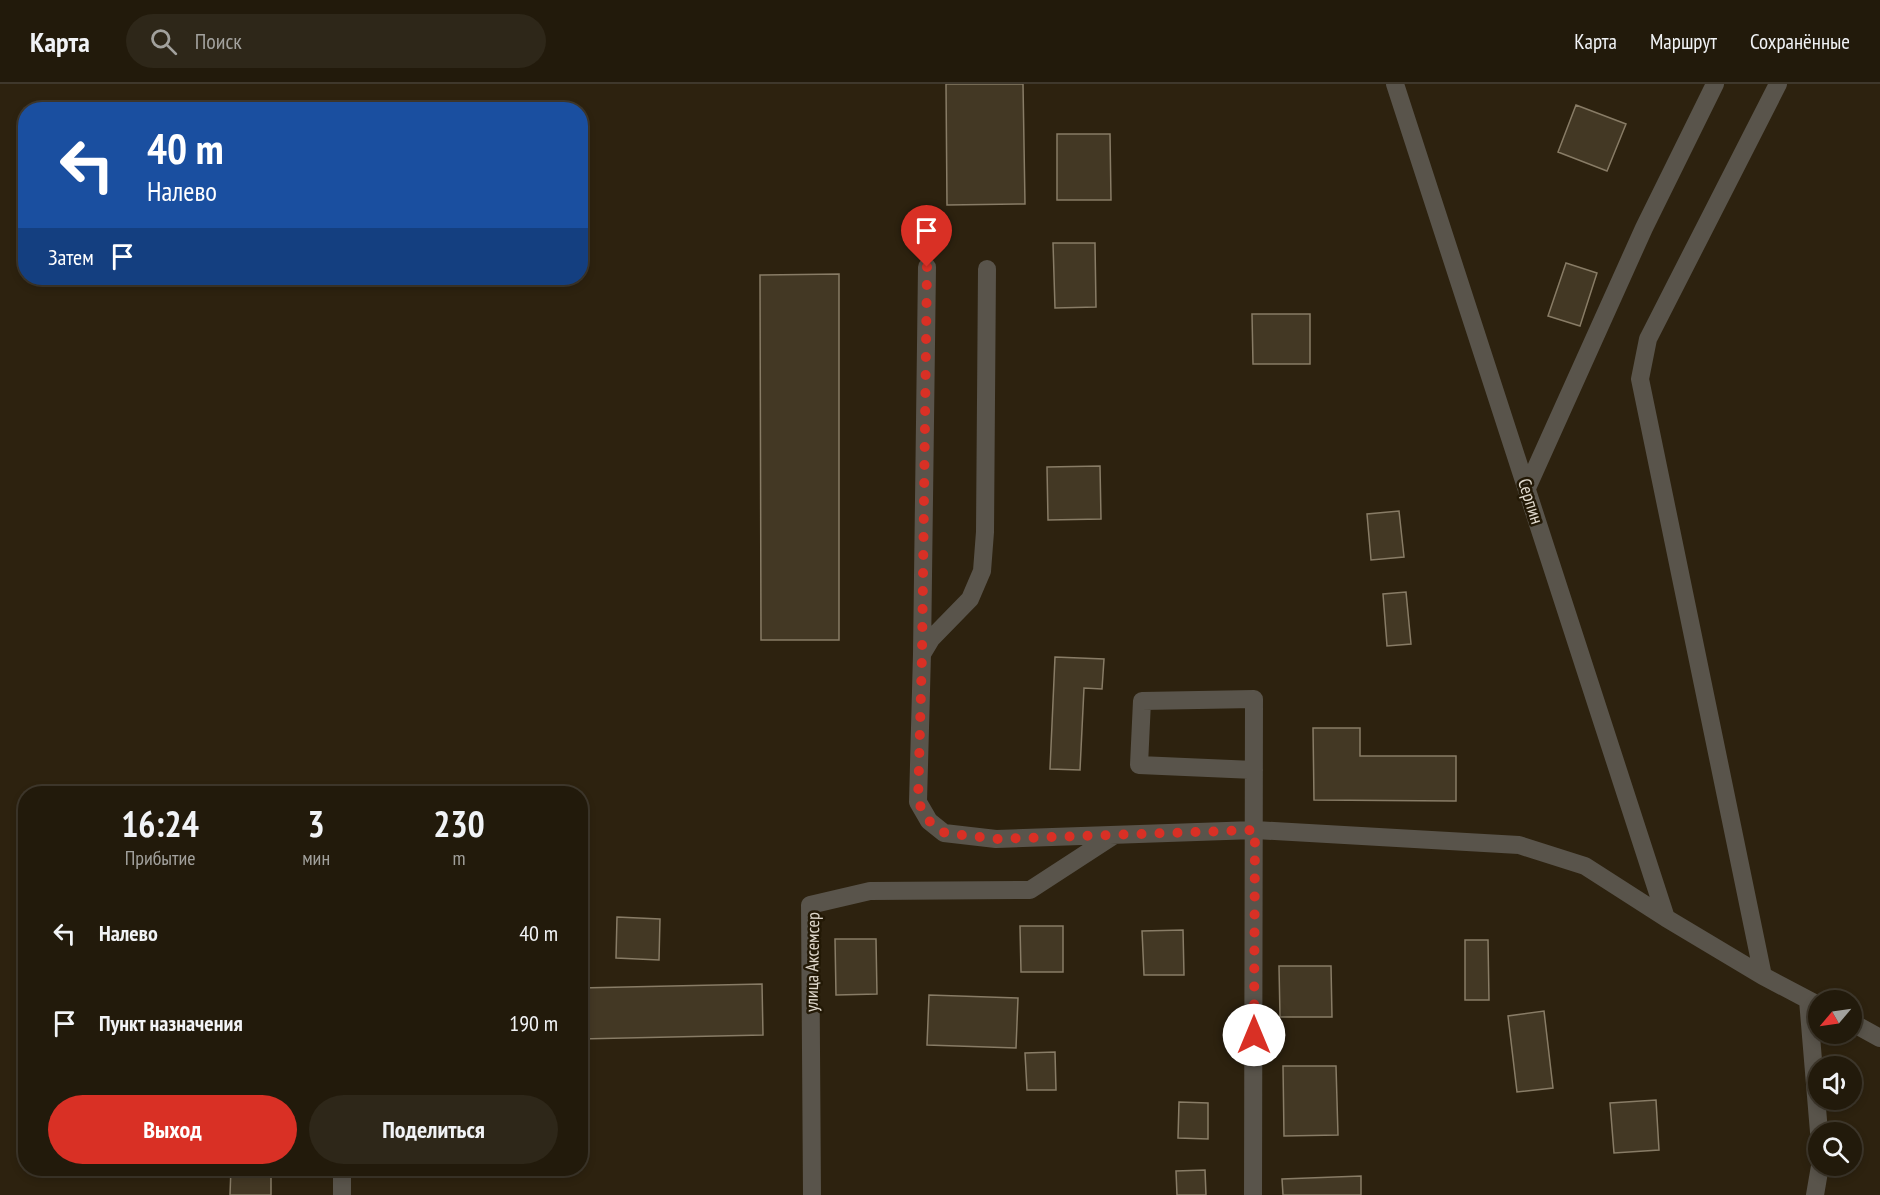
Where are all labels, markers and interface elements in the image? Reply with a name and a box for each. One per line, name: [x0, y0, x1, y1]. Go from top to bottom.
search box: [126, 14, 546, 68]
text: Карта: [30, 23, 90, 60]
icon: search: [147, 25, 180, 58]
text: Поиск: [195, 27, 242, 55]
text: Карта: [1574, 28, 1617, 55]
text: Маршрут: [1650, 28, 1717, 55]
text: Сохранённые: [1750, 28, 1850, 55]
text: 40 m: [147, 121, 224, 176]
icon: left: [48, 126, 126, 204]
text: Налево: [147, 174, 217, 208]
pin: [901, 205, 952, 267]
icon: arrive: [910, 214, 943, 247]
icon: arrive: [106, 240, 139, 273]
text: Затем: [48, 243, 94, 271]
street label: Серпин: [1513, 475, 1549, 527]
text: 16:24: [121, 800, 199, 847]
text: 3: [308, 800, 325, 847]
text: 230: [433, 800, 485, 847]
text: Прибытие: [125, 845, 196, 871]
text: мин: [302, 845, 330, 871]
text: m: [453, 845, 466, 871]
street label: улица Аксемсер: [800, 912, 824, 1012]
icon: left: [48, 917, 81, 950]
text: Налево: [99, 919, 158, 947]
text: 40 m: [519, 919, 558, 947]
north arrow: [1808, 990, 1862, 1044]
map controls: [1808, 990, 1862, 1176]
position arrow: [1222, 1003, 1286, 1067]
icon: arrive: [48, 1007, 81, 1040]
text: Пункт назначения: [99, 1009, 243, 1037]
text: 190 m: [509, 1009, 558, 1037]
button: sound: [1808, 1056, 1862, 1110]
button: Выход: [48, 1095, 297, 1164]
button: Поделиться: [309, 1095, 558, 1164]
button: search: [1808, 1122, 1862, 1176]

